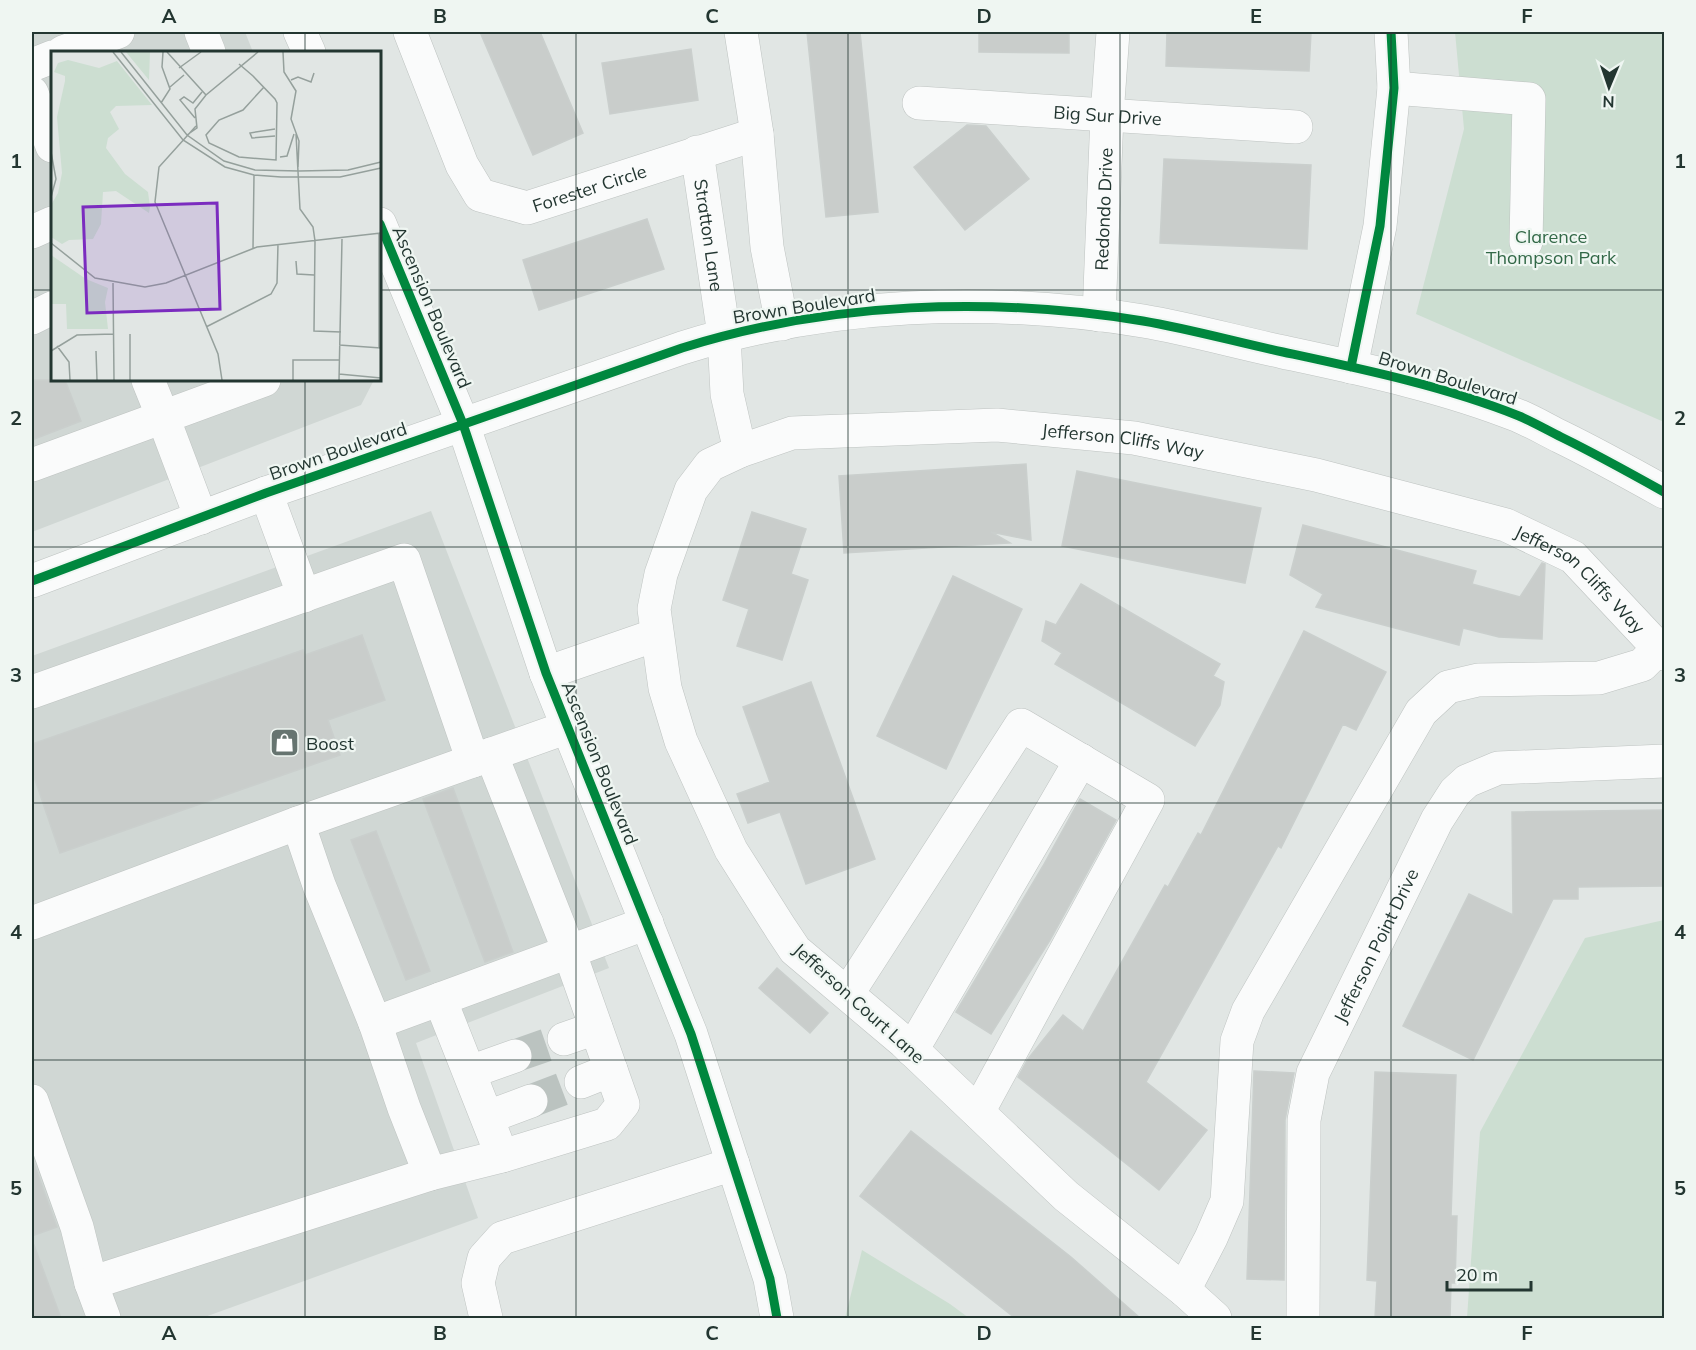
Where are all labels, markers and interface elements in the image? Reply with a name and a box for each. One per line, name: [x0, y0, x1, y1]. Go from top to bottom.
text: A: [162, 3, 177, 28]
text: B: [433, 3, 447, 28]
text: C: [705, 3, 719, 28]
text: D: [976, 3, 992, 28]
text: E: [1250, 3, 1262, 28]
text: F: [1521, 3, 1533, 28]
inset map: [51, 51, 381, 381]
north arrow: [1579, 57, 1639, 117]
text: N: [1602, 92, 1615, 112]
street label: Big Sur Drive: [1053, 100, 1162, 130]
street label: Redondo Drive: [1089, 147, 1117, 271]
text: 1: [10, 148, 22, 173]
text: 1: [1674, 148, 1686, 173]
street label: Forester Circle: [529, 159, 649, 217]
street label: Stratton Lane: [690, 177, 729, 293]
street label: Ascension Boulevard: [387, 222, 477, 392]
park label: Clarence Thompson Park: [1486, 225, 1617, 269]
street label: Brown Boulevard: [731, 283, 877, 329]
street label: Brown Boulevard: [1376, 346, 1520, 410]
text: 2: [10, 405, 22, 430]
text: 2: [1674, 405, 1686, 430]
street label: Brown Boulevard: [266, 417, 410, 485]
street label: Jefferson Cliffs Way: [1041, 418, 1206, 464]
street label: Jefferson Cliffs Way: [1511, 519, 1651, 639]
text: 3: [10, 662, 22, 687]
text: 3: [1674, 662, 1686, 687]
street label: Ascension Boulevard: [557, 678, 643, 848]
shop icon: Boost: [269, 727, 301, 759]
place label: Boost: [306, 732, 354, 755]
street label: Jefferson Point Drive: [1328, 864, 1423, 1026]
text: 4: [10, 919, 22, 944]
text: 4: [1674, 919, 1686, 944]
street label: Jefferson Court Lane: [788, 938, 930, 1068]
text: 5: [10, 1175, 22, 1200]
text: 5: [1674, 1175, 1686, 1200]
scale bar: [1447, 1254, 1531, 1292]
text: 20 m: [1456, 1263, 1498, 1286]
text: A: [162, 1320, 177, 1345]
text: B: [433, 1320, 447, 1345]
text: C: [705, 1320, 719, 1345]
text: D: [976, 1320, 992, 1345]
text: E: [1250, 1320, 1262, 1345]
text: F: [1521, 1320, 1533, 1345]

